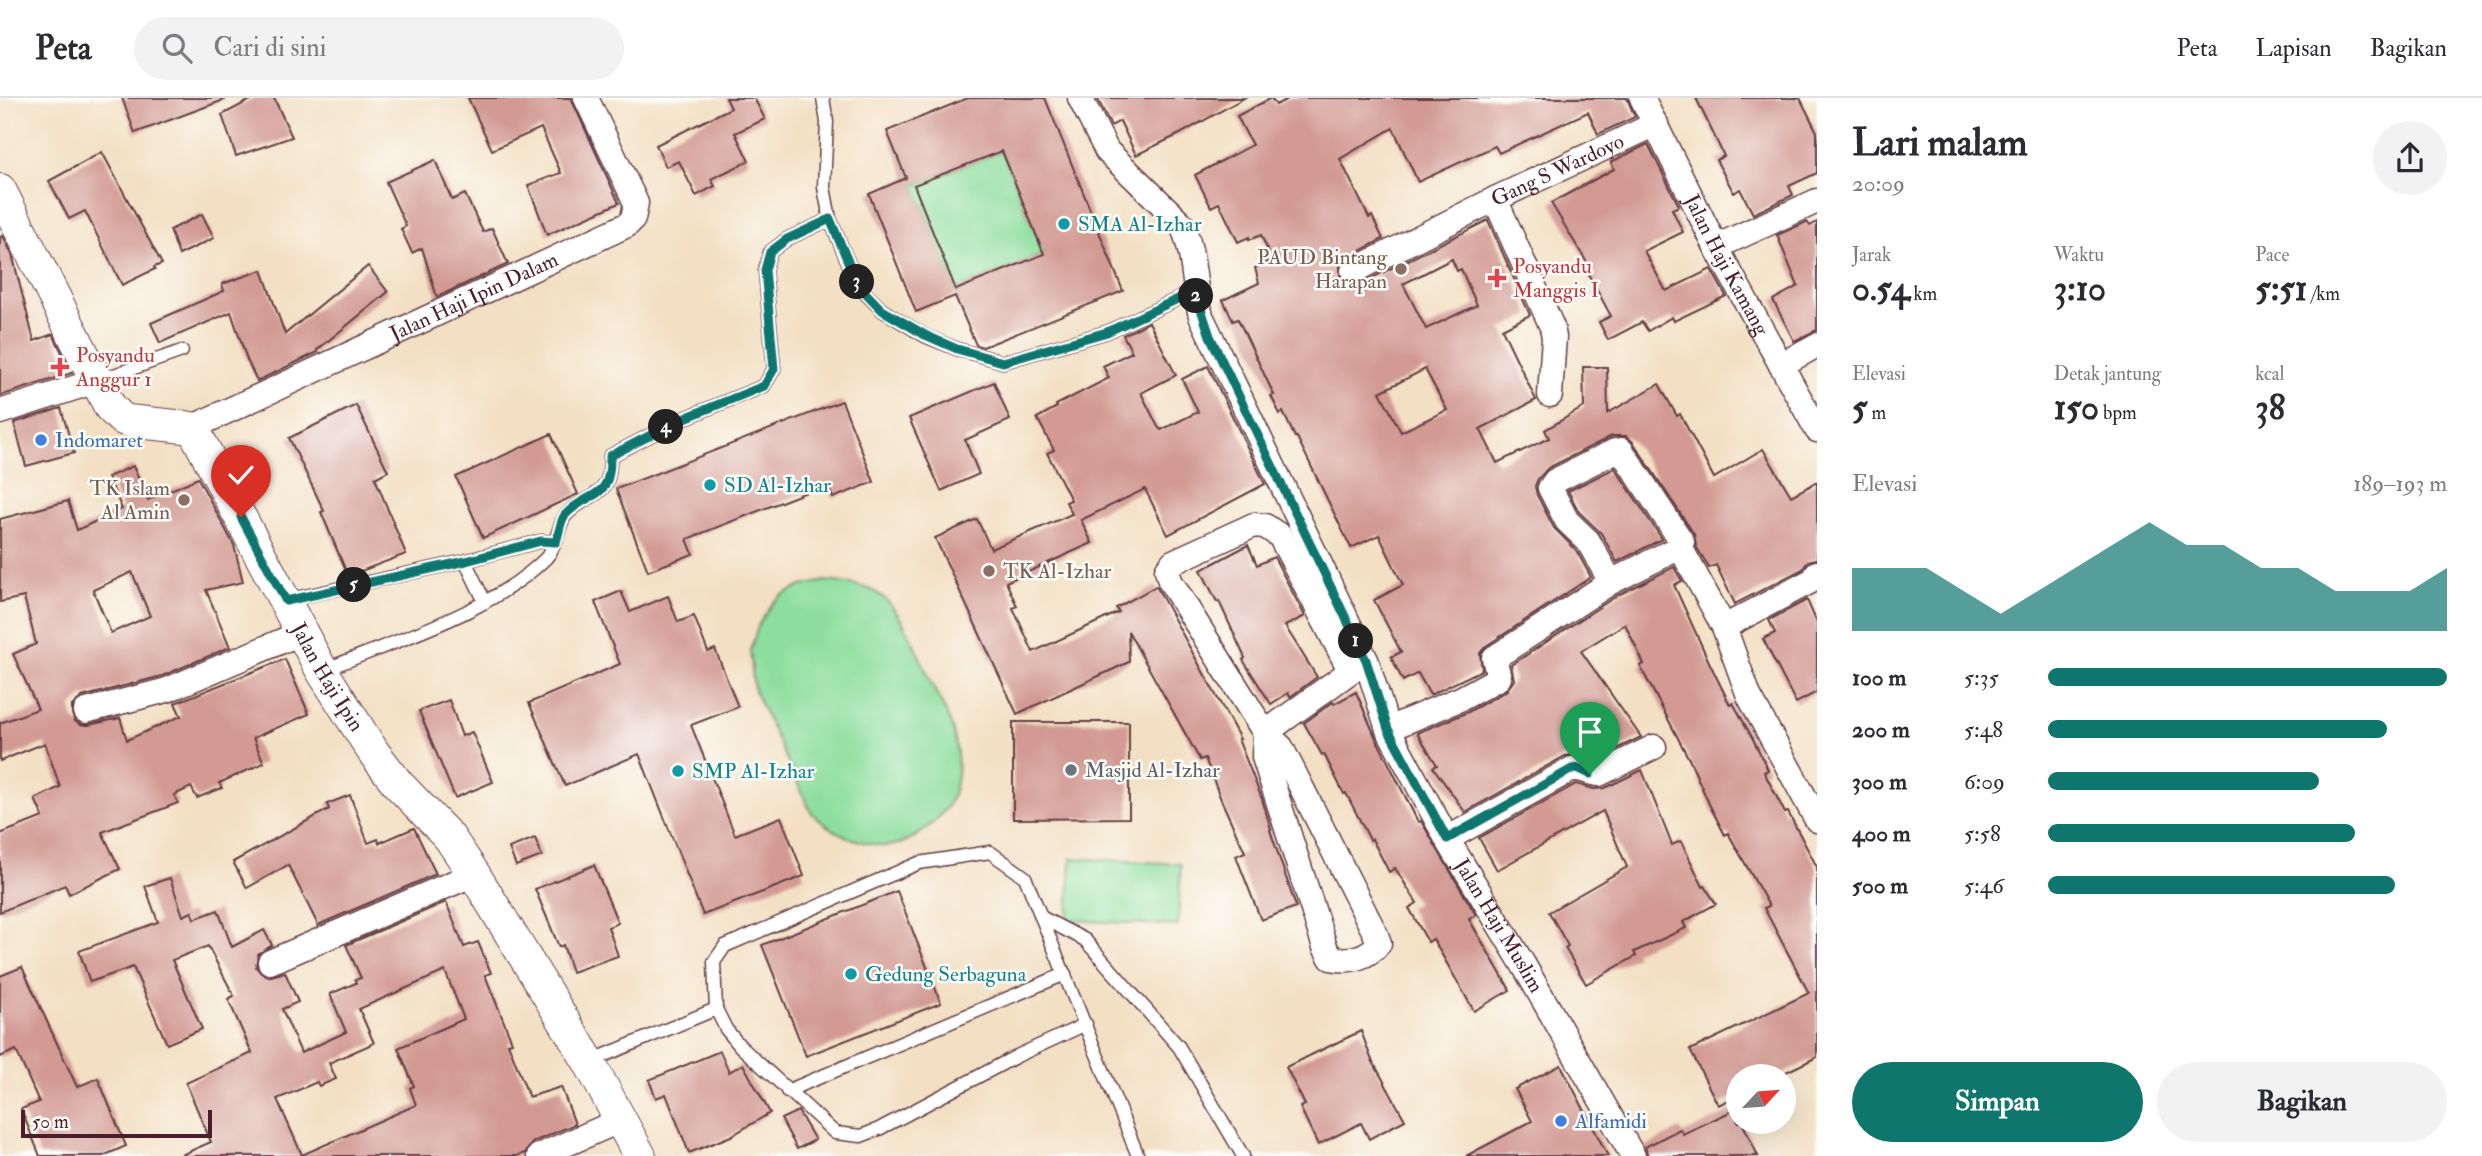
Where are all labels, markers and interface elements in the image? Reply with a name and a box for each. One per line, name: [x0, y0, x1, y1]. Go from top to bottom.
search box: [134, 17, 624, 80]
text: Peta: [35, 28, 92, 69]
icon: search: [158, 29, 196, 67]
text: Cari di sini: [214, 32, 327, 64]
text: Peta: [2176, 33, 2218, 64]
text: Lapisan: [2256, 33, 2332, 64]
text: Bagikan: [2370, 33, 2447, 64]
text: Lari malam: [1852, 119, 2027, 167]
button: share: [2373, 121, 2447, 195]
street label: Gang S Wardoyo: [1487, 127, 1628, 212]
text: 20:09: [1852, 169, 1905, 198]
street label: Jalan Haji Kamang: [1678, 189, 1776, 341]
place label: SMA Al-Izhar: [1078, 211, 1202, 238]
marker: SMA Al-Izhar: [1056, 216, 1072, 232]
text: Jarak: [1852, 243, 1891, 267]
text: Waktu: [2054, 243, 2104, 267]
text: Pace: [2255, 243, 2289, 267]
place label: PAUD Bintang Harapan: [1257, 244, 1388, 295]
street label: Jalan Haji Ipin Dalam: [384, 246, 562, 347]
place label: Posyandu Manggis I: [1513, 253, 1599, 304]
marker: PAUD Bintang Harapan: [1393, 261, 1409, 277]
pin: 3: [840, 264, 874, 300]
text: 0.54: [1852, 267, 1910, 311]
text: 3:10: [2054, 267, 2106, 311]
text: 5:51: [2255, 267, 2307, 311]
marker: Posyandu Manggis I: [1487, 268, 1507, 288]
text: 3: [853, 269, 860, 293]
pin: 2: [1178, 278, 1214, 314]
text: km: [1910, 282, 1937, 306]
text: /km: [2307, 282, 2340, 306]
text: 2: [1191, 283, 1200, 307]
place label: Posyandu Anggur 1: [75, 342, 155, 393]
marker: Posyandu Anggur 1: [50, 357, 70, 377]
text: Elevasi: [1852, 362, 1906, 386]
text: Detak jantung: [2054, 362, 2161, 386]
text: kcal: [2255, 362, 2284, 386]
text: 5: [1852, 386, 1867, 430]
text: 150: [2054, 386, 2099, 430]
text: 38: [2255, 386, 2285, 430]
text: m: [1867, 401, 1886, 425]
text: bpm: [2099, 401, 2137, 425]
pin: 4: [648, 410, 684, 444]
text: 4: [660, 414, 671, 438]
place label: Indomaret: [55, 427, 143, 454]
marker: Indomaret: [33, 432, 49, 448]
pin: [211, 445, 271, 517]
icon: check: [222, 456, 260, 494]
text: Elevasi: [1852, 469, 1917, 498]
text: 189–193 m: [2353, 469, 2447, 498]
place label: SD Al-Izhar: [724, 472, 831, 499]
place label: TK Islam Al Amin: [89, 475, 170, 526]
marker: SD Al-Izhar: [702, 477, 718, 493]
marker: TK Islam Al Amin: [176, 492, 192, 508]
place label: TK Al-Izhar: [1003, 558, 1112, 585]
marker: TK Al-Izhar: [981, 563, 997, 579]
pin: 5: [336, 568, 372, 602]
text: 5: [349, 572, 358, 596]
street label: Jalan Haji Ipin: [285, 617, 370, 737]
pin: 1: [1338, 624, 1374, 658]
text: 1: [1352, 628, 1359, 652]
text: 100 m: [1852, 663, 1906, 692]
text: 5:35: [1964, 663, 1999, 692]
pin: [1560, 702, 1620, 774]
icon: arrive: [1571, 713, 1609, 751]
text: 200 m: [1852, 715, 1910, 744]
text: 5:48: [1964, 715, 2003, 744]
place label: Masjid Al-Izhar: [1085, 757, 1220, 784]
place label: SMP Al-Izhar: [692, 758, 815, 785]
marker: Masjid Al-Izhar: [1063, 762, 1079, 778]
marker: SMP Al-Izhar: [670, 763, 686, 779]
text: 300 m: [1852, 767, 1907, 796]
text: 6:09: [1964, 767, 2005, 796]
text: 400 m: [1852, 819, 1911, 848]
text: 5:58: [1964, 819, 2001, 848]
street label: Jalan Haji Muslim: [1448, 853, 1550, 997]
text: 500 m: [1852, 871, 1908, 900]
text: 5:46: [1964, 871, 2004, 900]
place label: Gedung Serbaguna: [865, 961, 1027, 988]
marker: Gedung Serbaguna: [843, 966, 859, 982]
button: Simpan: [1852, 1062, 2143, 1142]
button: Bagikan: [2157, 1062, 2447, 1142]
north arrow: [1726, 1064, 1796, 1134]
map controls: [1726, 1064, 1796, 1134]
scale bar: [21, 1107, 212, 1139]
place label: Alfamidi: [1574, 1108, 1647, 1135]
text: 50 m: [32, 1110, 69, 1134]
marker: Alfamidi: [1553, 1113, 1569, 1129]

